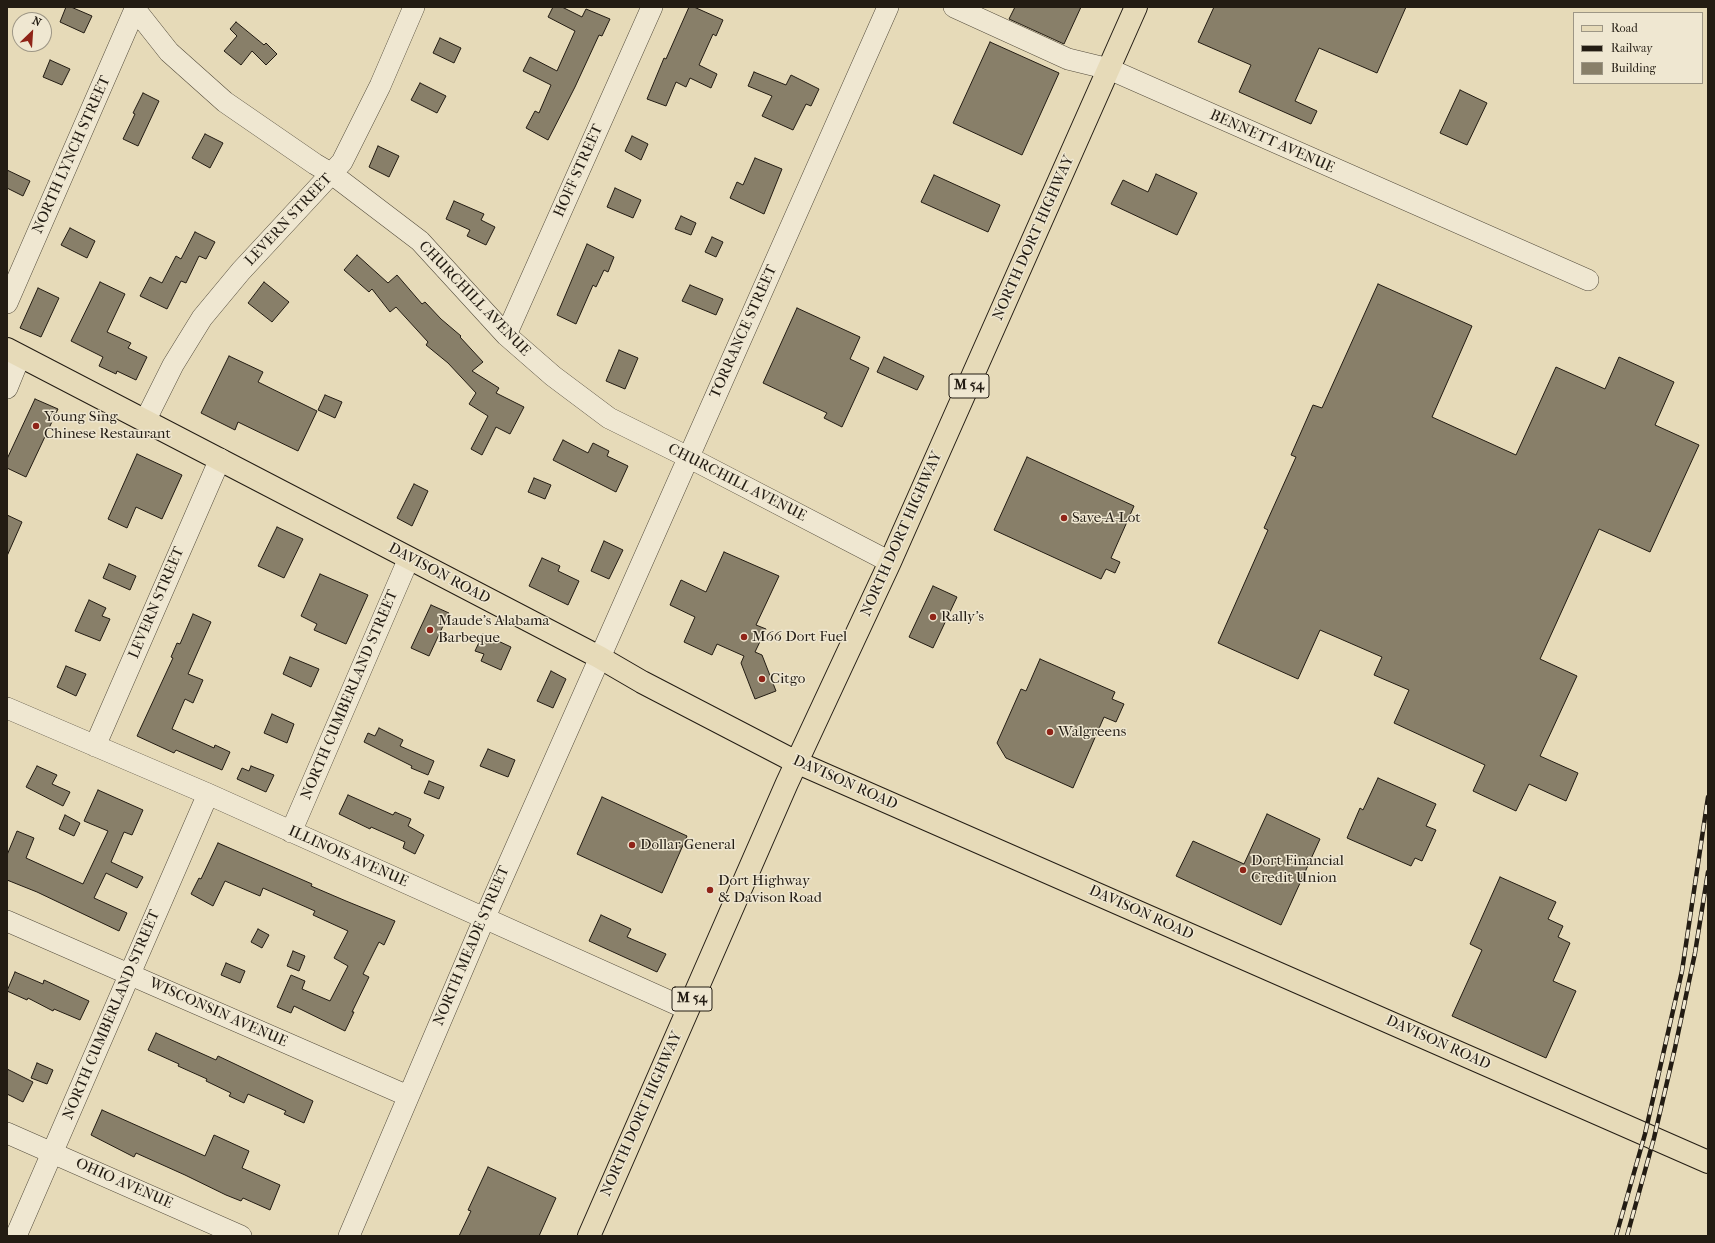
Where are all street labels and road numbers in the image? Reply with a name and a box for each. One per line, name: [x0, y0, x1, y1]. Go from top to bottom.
street label: NORTH LYNCH STREET: [29, 73, 115, 237]
street label: BENNETT AVENUE: [1207, 106, 1337, 178]
street label: HOFF STREET: [550, 122, 608, 220]
street label: NORTH DORT HIGHWAY: [989, 153, 1079, 323]
street label: LEVERN STREET: [242, 170, 336, 270]
street label: CHURCHILL AVENUE: [414, 238, 534, 360]
street label: TORRANCE STREET: [706, 262, 782, 402]
road number: M 54: [949, 374, 989, 398]
street label: CHURCHILL AVENUE: [665, 440, 809, 526]
street label: NORTH DORT HIGHWAY: [857, 449, 947, 619]
street label: DAVISON ROAD: [385, 540, 493, 608]
street label: LEVERN STREET: [125, 544, 189, 662]
street label: NORTH CUMBERLAND STREET: [298, 588, 402, 802]
street label: DAVISON ROAD: [790, 752, 900, 814]
street label: ILLINOIS AVENUE: [285, 822, 411, 892]
street label: NORTH MEADE STREET: [430, 863, 514, 1029]
street label: DAVISON ROAD: [1086, 882, 1196, 944]
street label: NORTH CUMBERLAND STREET: [60, 908, 164, 1122]
street label: WISCONSIN AVENUE: [146, 974, 290, 1052]
road number: M 54: [672, 987, 712, 1011]
street label: DAVISON ROAD: [1383, 1012, 1493, 1074]
street label: NORTH DORT HIGHWAY: [597, 1029, 687, 1199]
street label: OHIO AVENUE: [73, 1155, 175, 1213]

